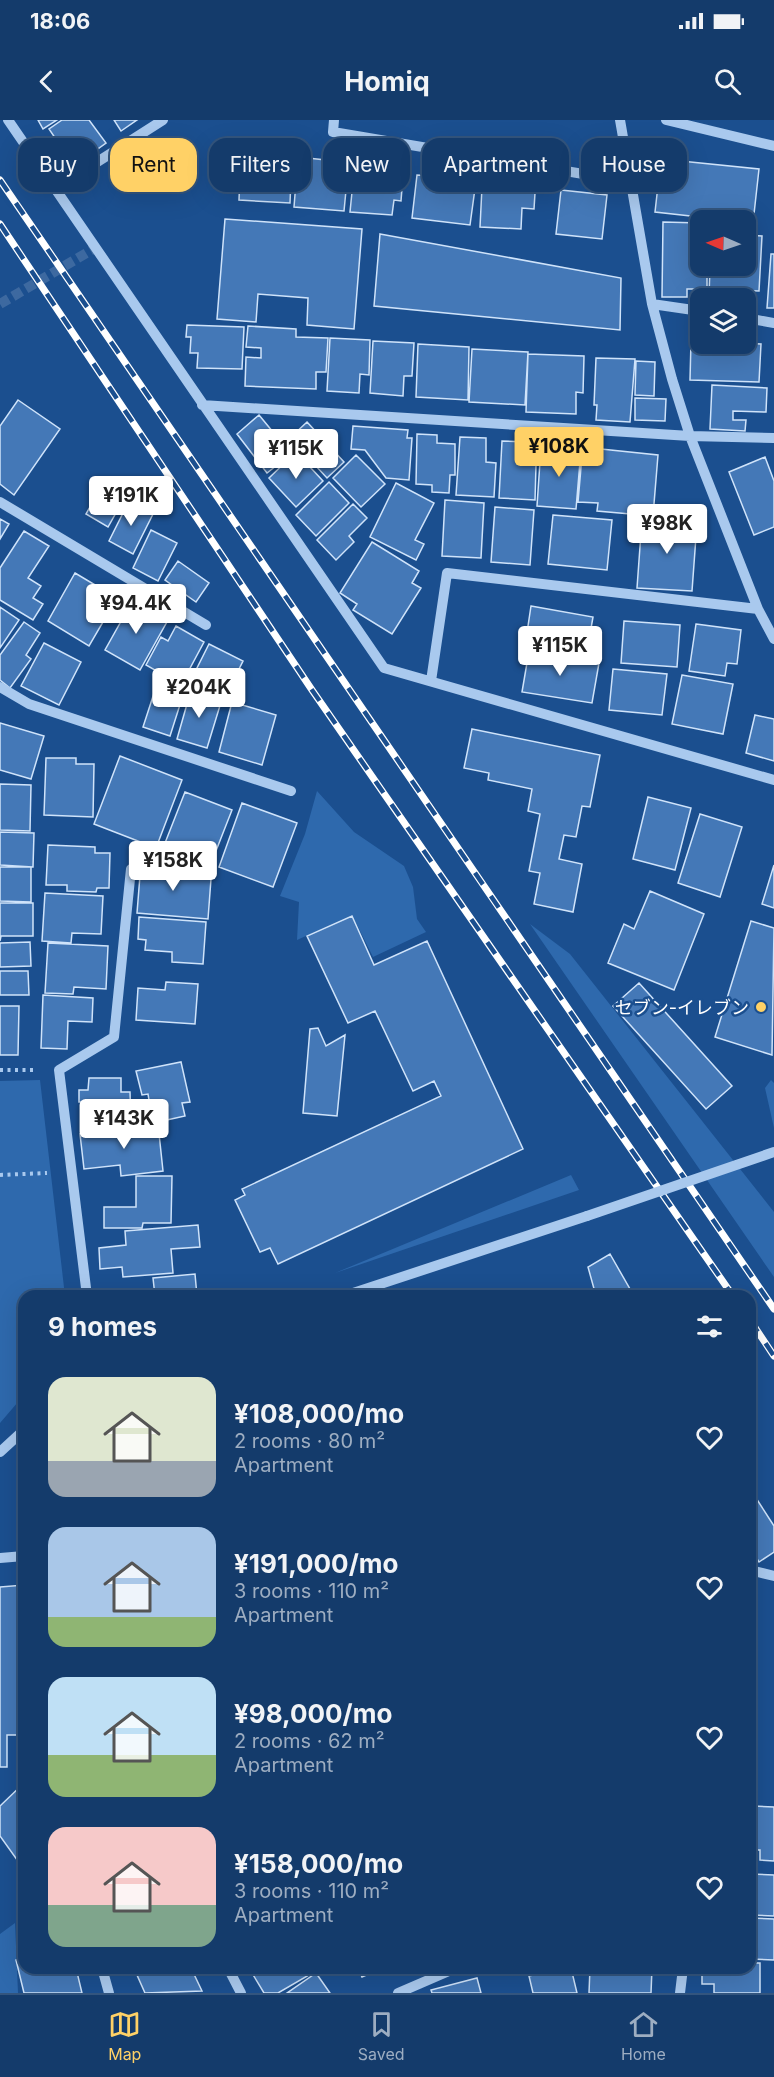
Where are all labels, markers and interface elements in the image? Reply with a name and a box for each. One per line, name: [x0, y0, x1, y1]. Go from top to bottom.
text: 18:06: [30, 8, 90, 34]
icon: back: [30, 65, 63, 98]
text: Homiq: [344, 65, 430, 98]
icon: search: [711, 65, 744, 98]
chip: Buy: [18, 138, 98, 192]
chip: Rent: [110, 138, 197, 192]
chip: Filters: [209, 138, 311, 192]
chip: New: [323, 138, 410, 192]
chip: Apartment: [422, 138, 569, 192]
chip: House: [581, 138, 687, 192]
north arrow: [690, 210, 756, 276]
map controls: [690, 210, 756, 354]
button: layers: [690, 288, 756, 354]
pin: ¥108K: [517, 427, 601, 478]
pin: ¥115K: [254, 429, 338, 480]
text: ¥108K: [529, 434, 589, 458]
text: ¥115K: [268, 436, 324, 460]
pin: ¥191K: [89, 476, 173, 527]
text: ¥191K: [103, 483, 159, 507]
pin: ¥98K: [631, 504, 703, 555]
text: ¥98K: [641, 511, 693, 535]
pin: ¥94.4K: [87, 584, 185, 635]
text: ¥94.4K: [100, 591, 172, 615]
pin: ¥115K: [518, 626, 602, 677]
text: ¥115K: [532, 633, 588, 657]
pin: ¥204K: [157, 668, 241, 719]
text: ¥204K: [166, 675, 232, 699]
pin: ¥158K: [131, 841, 215, 892]
text: ¥158K: [143, 848, 203, 872]
place label: セブン-イレブン: [615, 997, 749, 1018]
marker: セブン-イレブン: [754, 1000, 768, 1014]
pin: ¥143K: [82, 1099, 166, 1150]
text: ¥143K: [94, 1106, 154, 1130]
icon: filters: [693, 1310, 726, 1343]
text: 9 homes: [48, 1311, 157, 1342]
text: ¥108,000/mo: [234, 1398, 404, 1429]
icon: home: [96, 1401, 168, 1473]
icon: heart: [693, 1421, 726, 1454]
text: 2 rooms · 80 m²: [234, 1429, 385, 1453]
text: Apartment: [234, 1453, 333, 1477]
text: ¥191,000/mo: [234, 1548, 398, 1579]
icon: home: [96, 1551, 168, 1623]
icon: heart: [693, 1571, 726, 1604]
text: 3 rooms · 110 m²: [234, 1579, 389, 1603]
text: Apartment: [234, 1603, 333, 1627]
text: ¥98,000/mo: [234, 1698, 392, 1729]
icon: home: [96, 1701, 168, 1773]
icon: heart: [693, 1721, 726, 1754]
text: 2 rooms · 62 m²: [234, 1729, 385, 1753]
text: Apartment: [234, 1753, 333, 1777]
text: ¥158,000/mo: [234, 1848, 403, 1879]
icon: home: [96, 1851, 168, 1923]
icon: heart: [693, 1871, 726, 1904]
text: 3 rooms · 110 m²: [234, 1879, 389, 1903]
text: Apartment: [234, 1903, 333, 1927]
tab: Map: [108, 2008, 141, 2064]
tab: Saved: [358, 2008, 405, 2064]
tab: Home: [621, 2008, 666, 2064]

